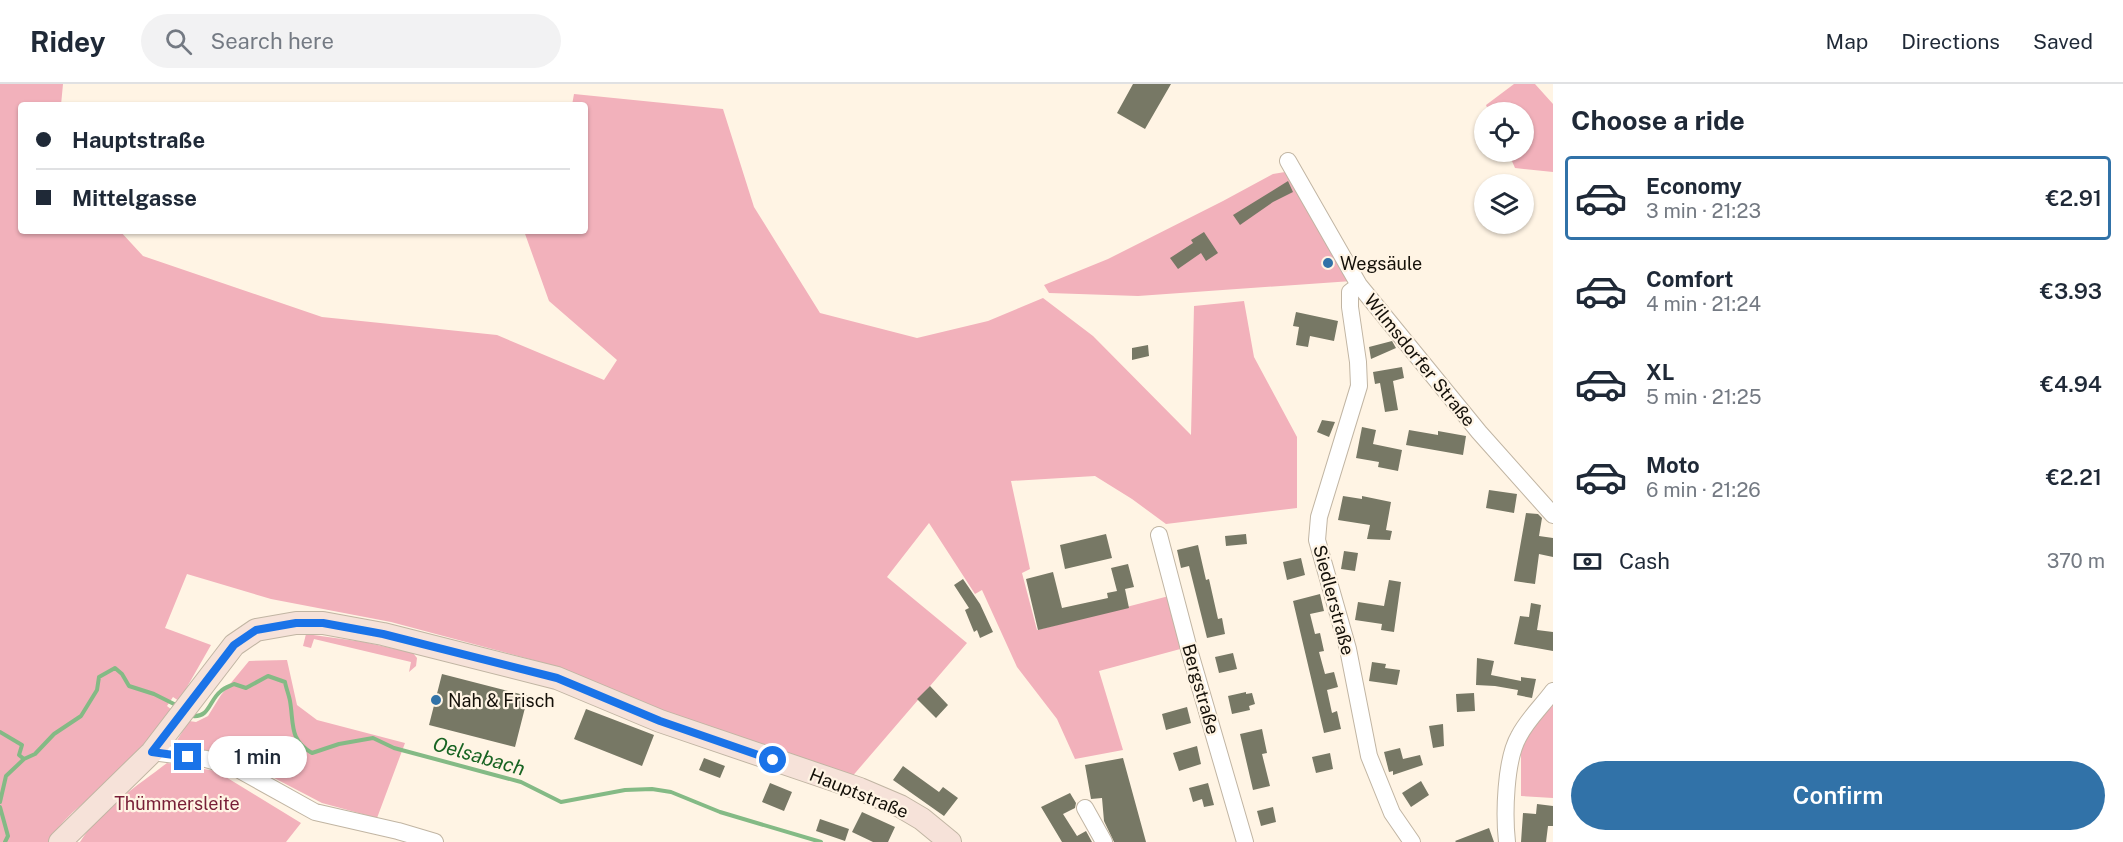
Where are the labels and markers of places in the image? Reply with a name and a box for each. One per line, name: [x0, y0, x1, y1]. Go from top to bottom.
place label: Wegsäule: [1340, 253, 1422, 274]
marker: Wegsäule: [1321, 256, 1335, 270]
place label: Nah & Frisch: [448, 690, 555, 711]
marker: Nah & Frisch: [429, 693, 443, 707]

